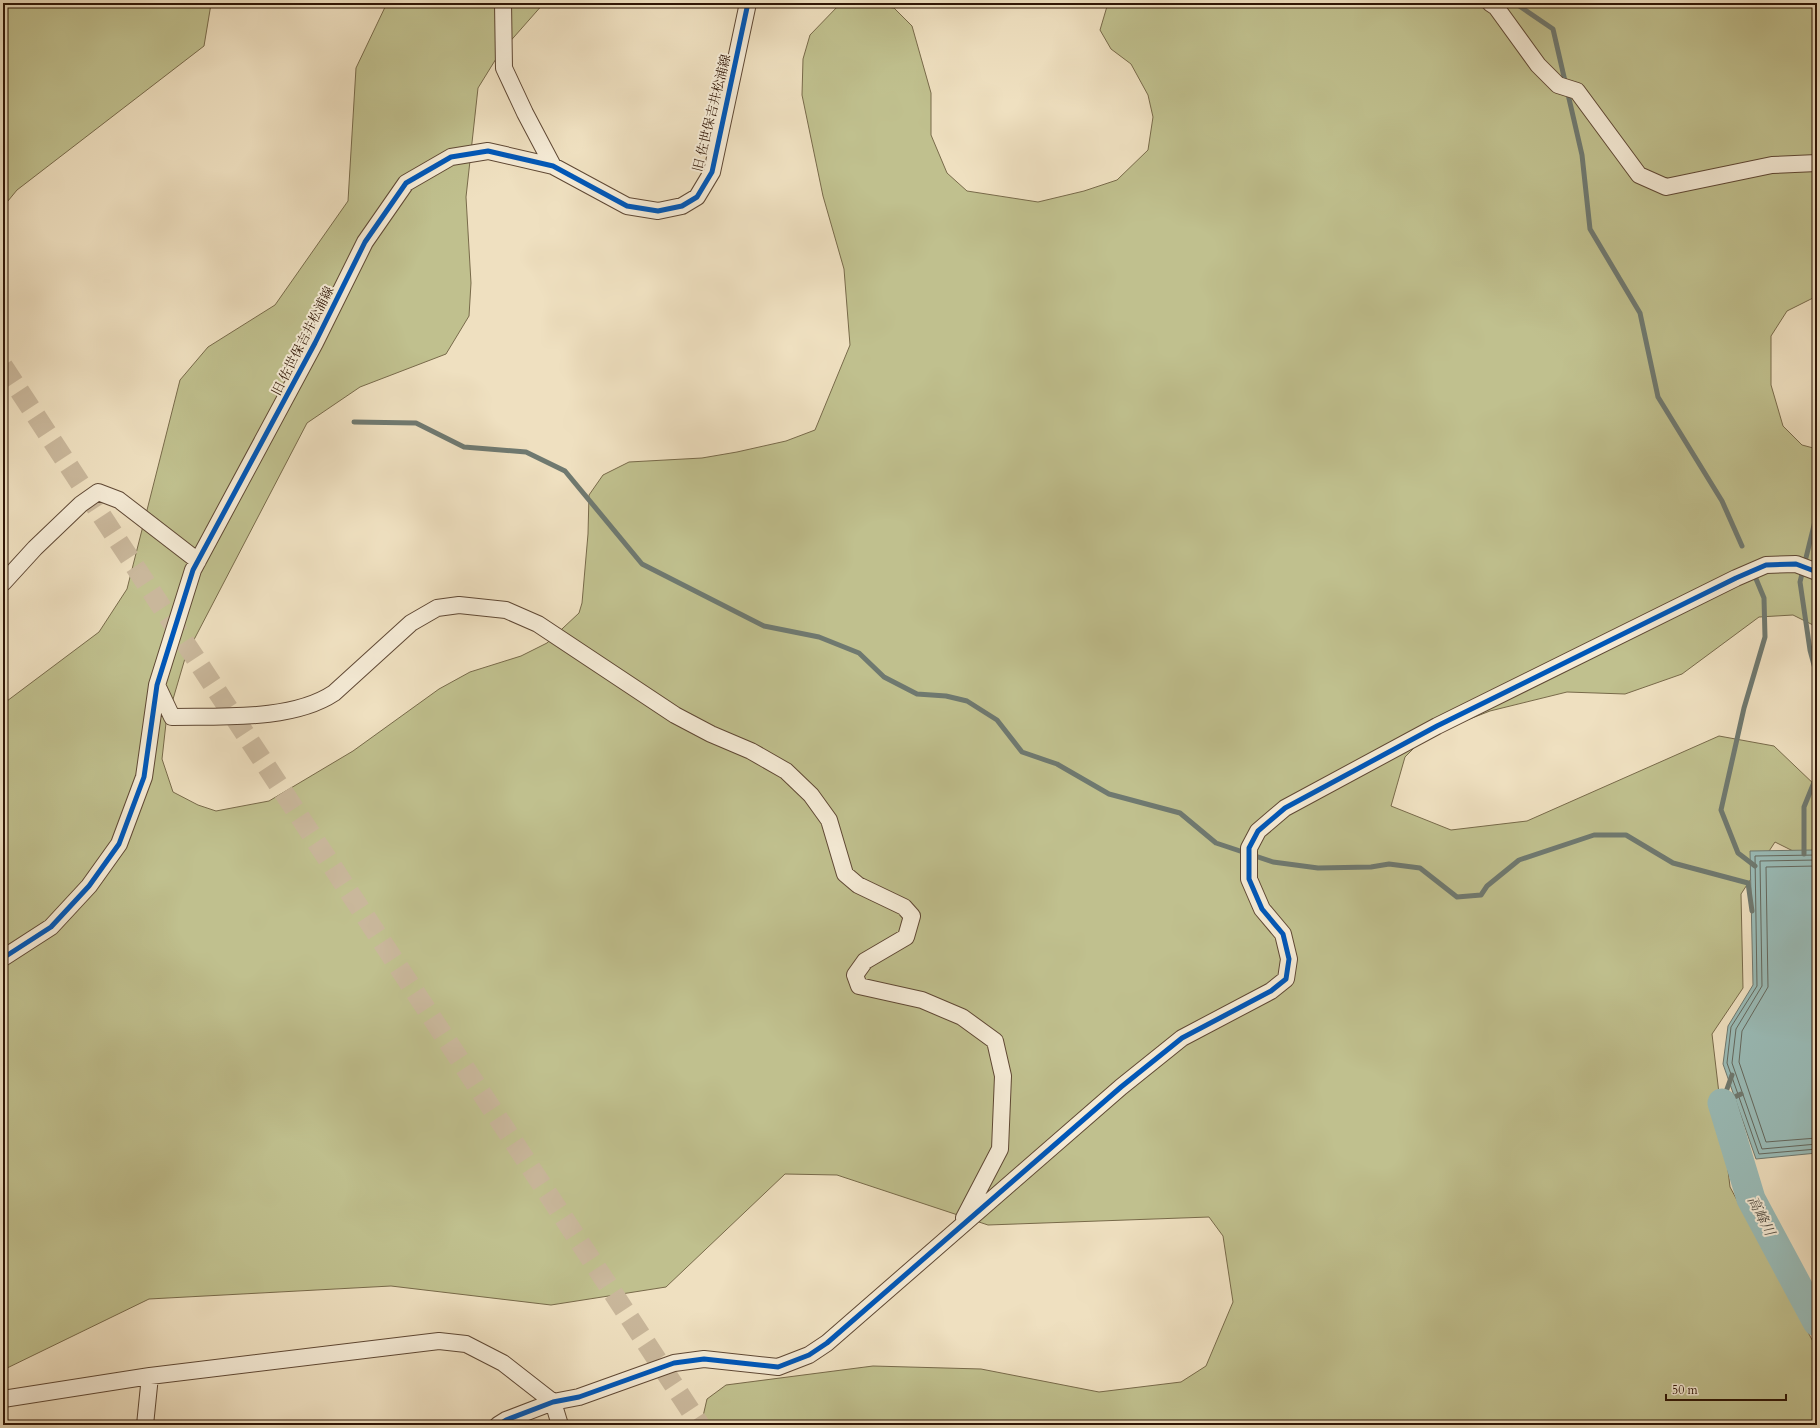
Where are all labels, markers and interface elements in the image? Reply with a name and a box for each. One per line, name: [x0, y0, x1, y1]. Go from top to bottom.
street label: 旧 佐世保吉井松浦線: [689, 52, 735, 174]
street label: 旧 佐世保吉井松浦線: [268, 283, 338, 399]
water label: 高峰川: [1743, 1193, 1780, 1241]
scale bar: [1666, 1376, 1786, 1402]
text: 50 m: [1672, 1382, 1699, 1398]

